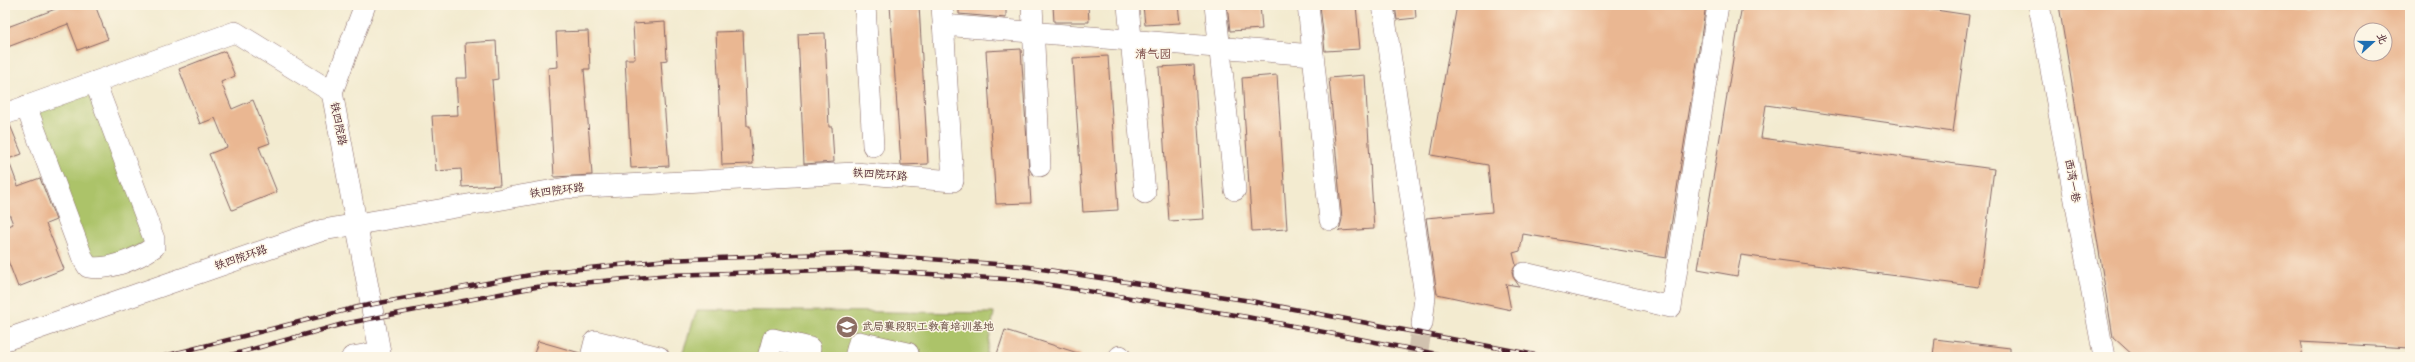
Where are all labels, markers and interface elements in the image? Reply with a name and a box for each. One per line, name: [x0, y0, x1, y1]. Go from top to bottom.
north arrow: [2353, 22, 2393, 62]
text: 北: [2371, 30, 2392, 47]
district label: 清气园: [1135, 45, 1171, 64]
street label: 铁四院路: [325, 101, 351, 147]
street label: 西湾一巷: [2059, 158, 2085, 204]
street label: 铁四院环路: [852, 164, 908, 186]
street label: 铁四院环路: [529, 179, 585, 203]
street label: 铁四院环路: [212, 241, 270, 275]
school or university icon: 武局襄段职工教育培训基地: [834, 314, 860, 340]
place label: 武局襄段职工教育培训基地: [862, 318, 994, 336]

